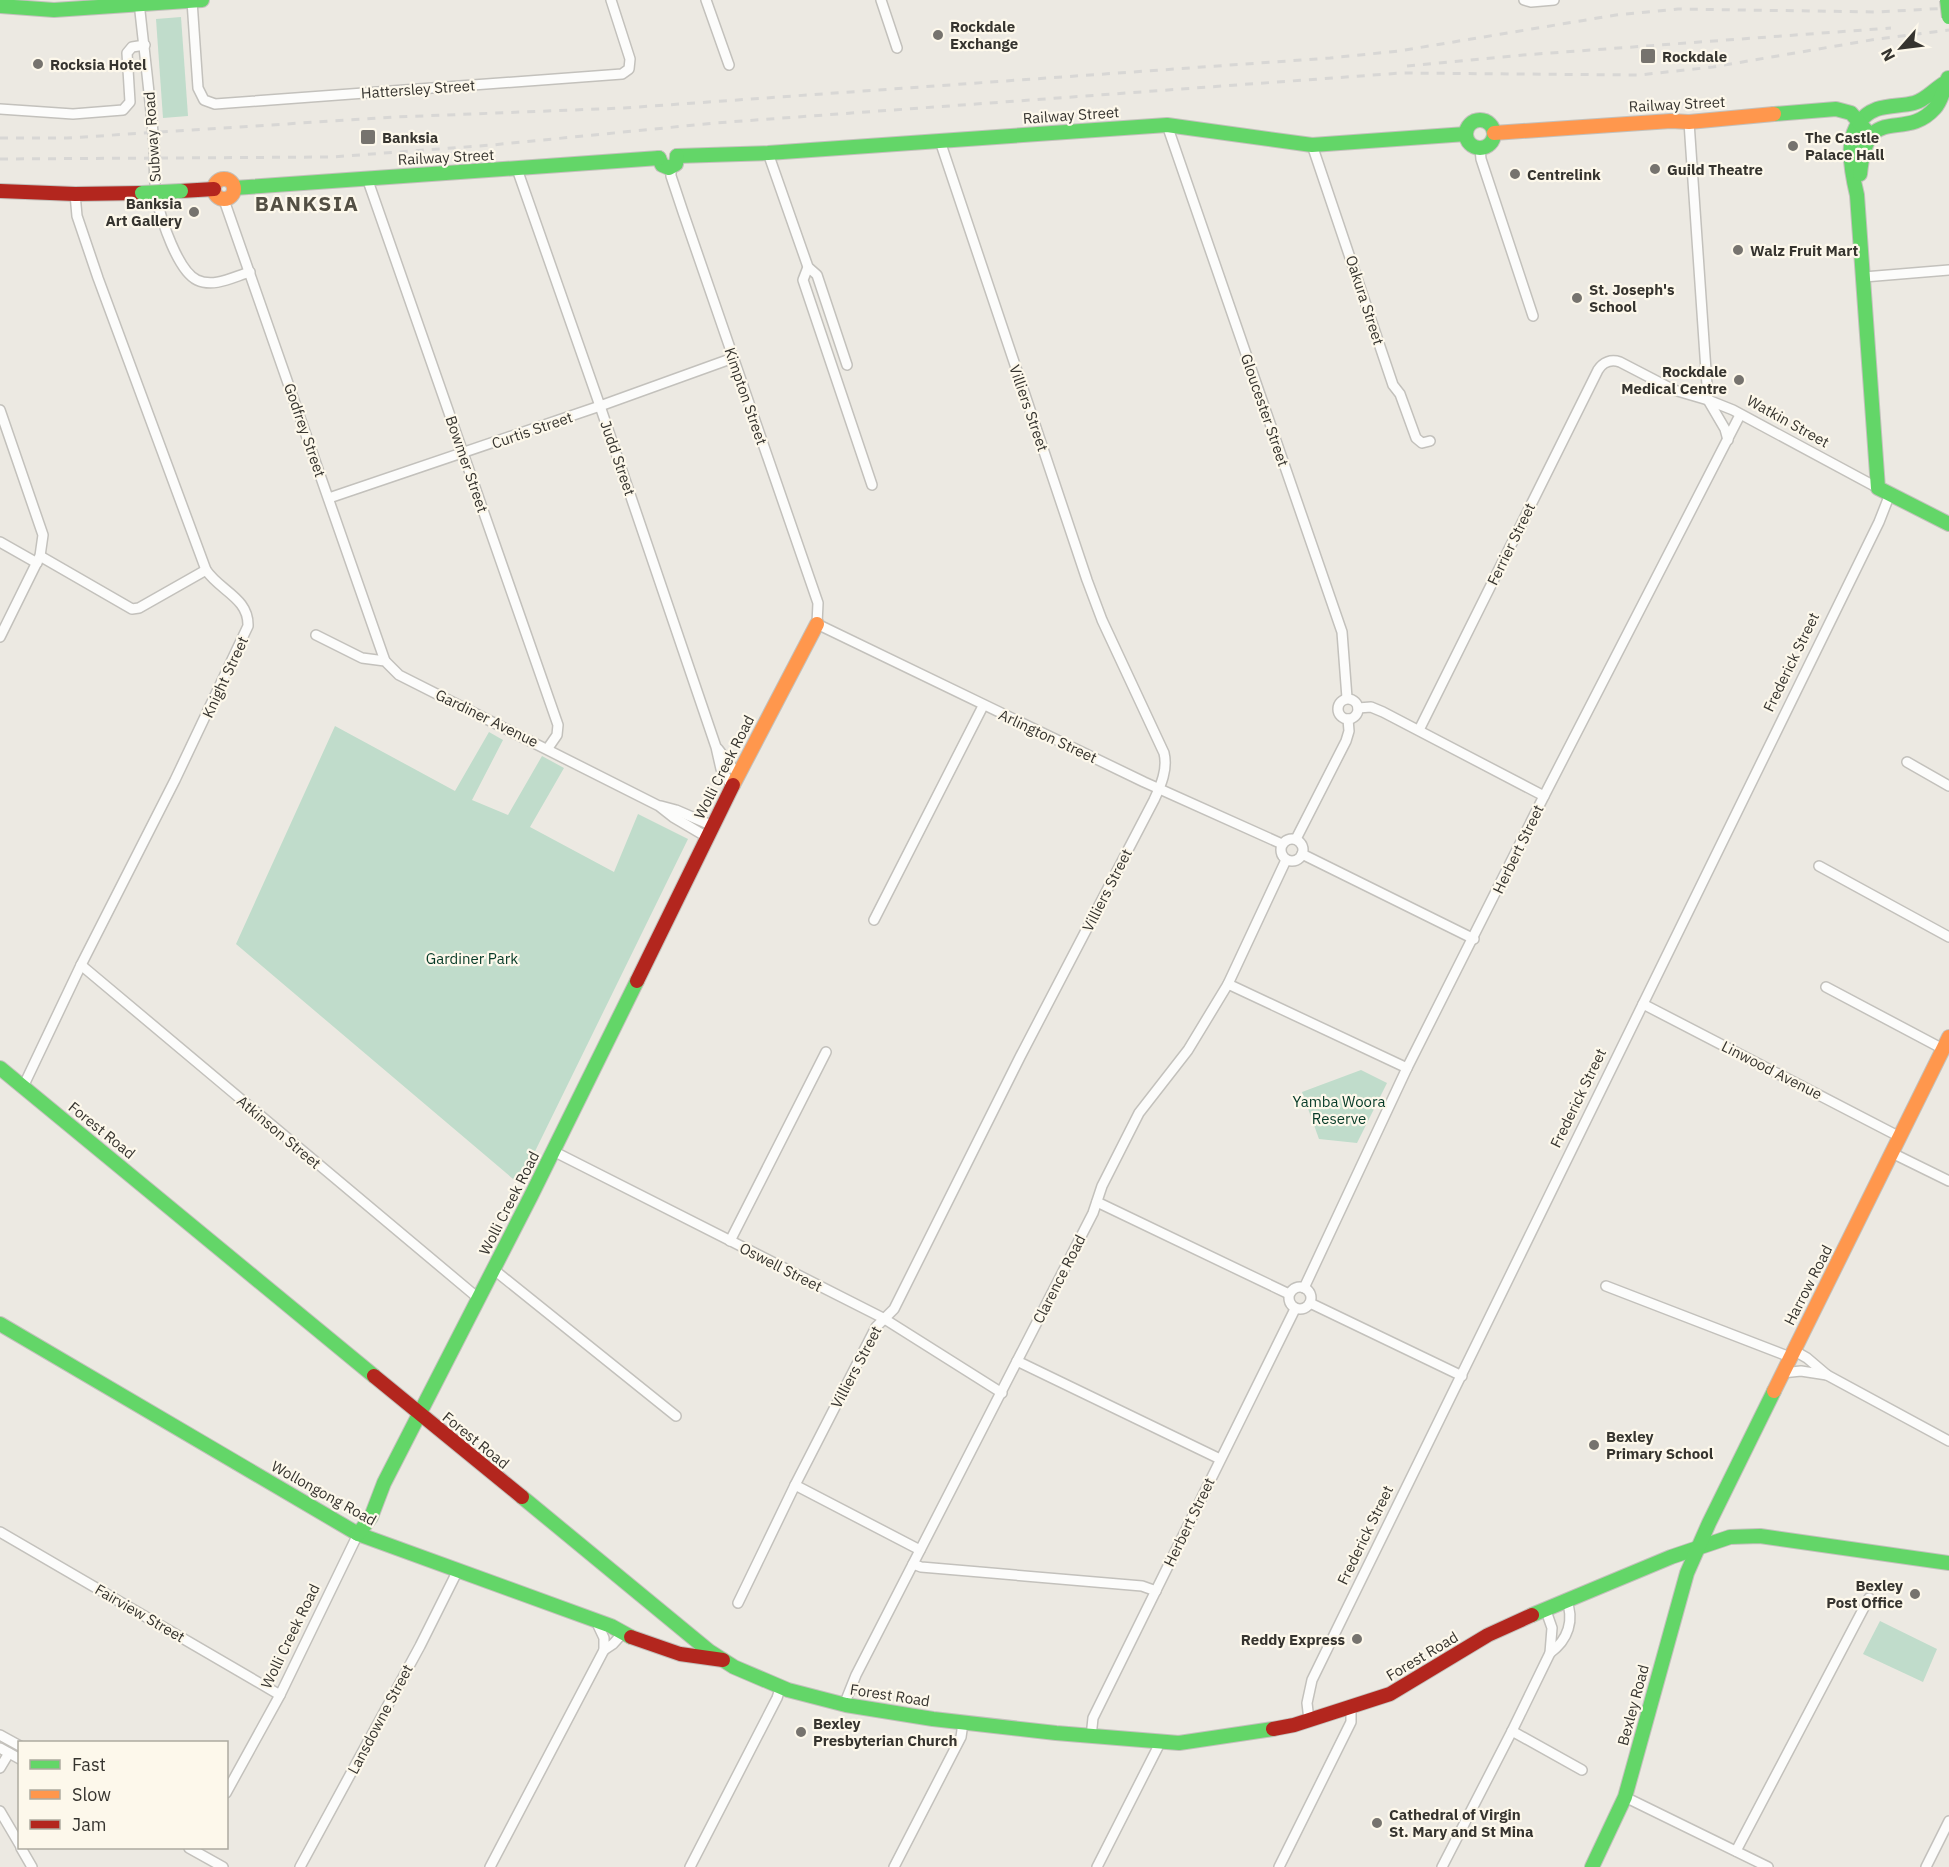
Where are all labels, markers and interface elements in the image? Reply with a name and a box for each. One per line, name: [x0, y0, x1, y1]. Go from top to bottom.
place label: Rockdale Exchange: [950, 17, 1018, 53]
north arrow: [1871, 18, 1931, 78]
marker: Rockdale Exchange: [931, 28, 945, 42]
text: N: [1876, 45, 1899, 65]
marker: Rockdale: [1639, 47, 1657, 65]
place label: Rockdale: [1662, 47, 1727, 66]
place label: Rocksia Hotel: [50, 55, 147, 74]
marker: Rocksia Hotel: [31, 57, 45, 71]
street label: Hattersley Street: [360, 76, 476, 102]
street label: Subway Road: [139, 91, 165, 183]
street label: Railway Street: [1628, 92, 1726, 116]
street label: Railway Street: [1022, 102, 1120, 128]
marker: Banksia: [359, 128, 377, 146]
place label: Banksia: [382, 128, 439, 147]
place label: The Castle Palace Hall: [1805, 128, 1885, 164]
marker: The Castle Palace Hall: [1786, 139, 1800, 153]
street label: Railway Street: [397, 145, 495, 169]
place label: Guild Theatre: [1667, 160, 1763, 179]
marker: Guild Theatre: [1648, 162, 1662, 176]
place label: Centrelink: [1527, 165, 1601, 184]
marker: Centrelink: [1508, 167, 1522, 181]
district label: BANKSIA: [255, 189, 359, 217]
place label: Banksia Art Gallery: [105, 194, 182, 230]
marker: Banksia Art Gallery: [187, 205, 201, 219]
place label: Walz Fruit Mart: [1750, 241, 1858, 260]
marker: Walz Fruit Mart: [1731, 243, 1745, 257]
street label: Oakura Street: [1342, 253, 1388, 347]
place label: St. Joseph's School: [1589, 280, 1675, 316]
marker: St. Joseph's School: [1570, 291, 1584, 305]
street label: Kimpton Street: [720, 345, 772, 447]
street label: Gloucester Street: [1237, 351, 1293, 469]
street label: Villiers Street: [1005, 362, 1053, 454]
place label: Rockdale Medical Centre: [1621, 362, 1727, 398]
marker: Rockdale Medical Centre: [1732, 373, 1746, 387]
street label: Godfrey Street: [280, 381, 330, 479]
street label: Watkin Street: [1743, 391, 1833, 451]
street label: Curtis Street: [489, 407, 575, 453]
street label: Bowmer Street: [442, 413, 492, 515]
street label: Judd Street: [596, 418, 640, 498]
street label: Ferrier Street: [1483, 500, 1539, 588]
street label: Frederick Street: [1759, 609, 1823, 715]
street label: Knight Street: [198, 633, 252, 721]
street label: Gardiner Avenue: [432, 685, 542, 751]
street label: Arlington Street: [996, 705, 1100, 767]
street label: Wolli Creek Road: [690, 712, 758, 822]
street label: Herbert Street: [1488, 801, 1548, 897]
street label: Villiers Street: [1078, 845, 1136, 935]
park label: Gardiner Park: [426, 949, 518, 968]
street label: Linwood Avenue: [1719, 1037, 1825, 1103]
street label: Frederick Street: [1546, 1045, 1610, 1151]
street label: Atkinson Street: [233, 1091, 325, 1173]
park label: Yamba Woora Reserve: [1293, 1092, 1385, 1128]
street label: Forest Road: [65, 1097, 139, 1163]
street label: Wolli Creek Road: [475, 1148, 543, 1258]
street label: Clarence Road: [1028, 1231, 1090, 1327]
street label: Oswell Street: [736, 1238, 826, 1296]
street label: Harrow Road: [1780, 1242, 1836, 1328]
street label: Villiers Street: [826, 1323, 886, 1411]
street label: Forest Road: [439, 1407, 513, 1473]
place label: Bexley Primary School: [1606, 1427, 1714, 1463]
marker: Bexley Primary School: [1587, 1438, 1601, 1452]
street label: Wollongong Road: [268, 1456, 380, 1530]
street label: Herbert Street: [1159, 1474, 1219, 1570]
street label: Frederick Street: [1333, 1482, 1397, 1588]
place label: Bexley Post Office: [1826, 1576, 1903, 1612]
street label: Fairview Street: [92, 1580, 188, 1646]
street label: Wolli Creek Road: [256, 1581, 324, 1691]
marker: Bexley Post Office: [1908, 1587, 1922, 1601]
street label: Forest Road: [1383, 1627, 1461, 1685]
place label: Reddy Express: [1241, 1630, 1345, 1649]
marker: Reddy Express: [1350, 1632, 1364, 1646]
street label: Lansdowne Street: [343, 1661, 417, 1777]
street label: Bexley Road: [1613, 1662, 1653, 1748]
street label: Forest Road: [849, 1679, 931, 1711]
place label: Bexley Presbyterian Church: [813, 1714, 957, 1750]
marker: Bexley Presbyterian Church: [794, 1725, 808, 1739]
legend: [18, 1741, 228, 1849]
text: Fast: [72, 1753, 106, 1776]
text: Slow: [72, 1783, 111, 1806]
place label: Cathedral of Virgin St. Mary and St Mina: [1389, 1805, 1534, 1841]
text: Jam: [72, 1813, 107, 1836]
marker: Cathedral of Virgin St. Mary and St Mina: [1370, 1816, 1384, 1830]

